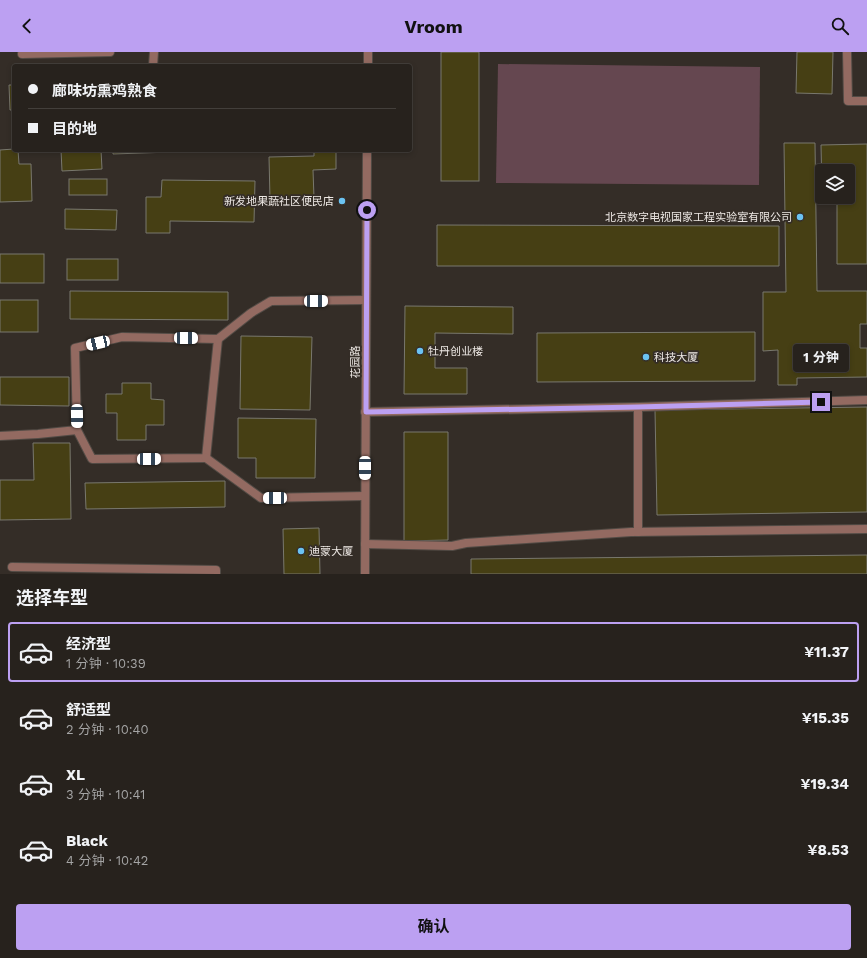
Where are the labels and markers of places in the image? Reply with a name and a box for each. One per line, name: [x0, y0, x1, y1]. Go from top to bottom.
place label: 新发地果蔬社区便民店: [224, 195, 334, 208]
marker: 新发地果蔬社区便民店: [337, 196, 347, 206]
place label: 北京数字电视国家工程实验室有限公司: [605, 211, 792, 224]
marker: 北京数字电视国家工程实验室有限公司: [795, 212, 805, 222]
place label: 牡丹创业楼: [428, 345, 483, 358]
marker: 牡丹创业楼: [415, 346, 425, 356]
place label: 科技大厦: [654, 351, 698, 364]
marker: 科技大厦: [641, 352, 651, 362]
place label: 迪蒙大厦: [309, 545, 353, 558]
marker: 迪蒙大厦: [296, 546, 306, 556]

